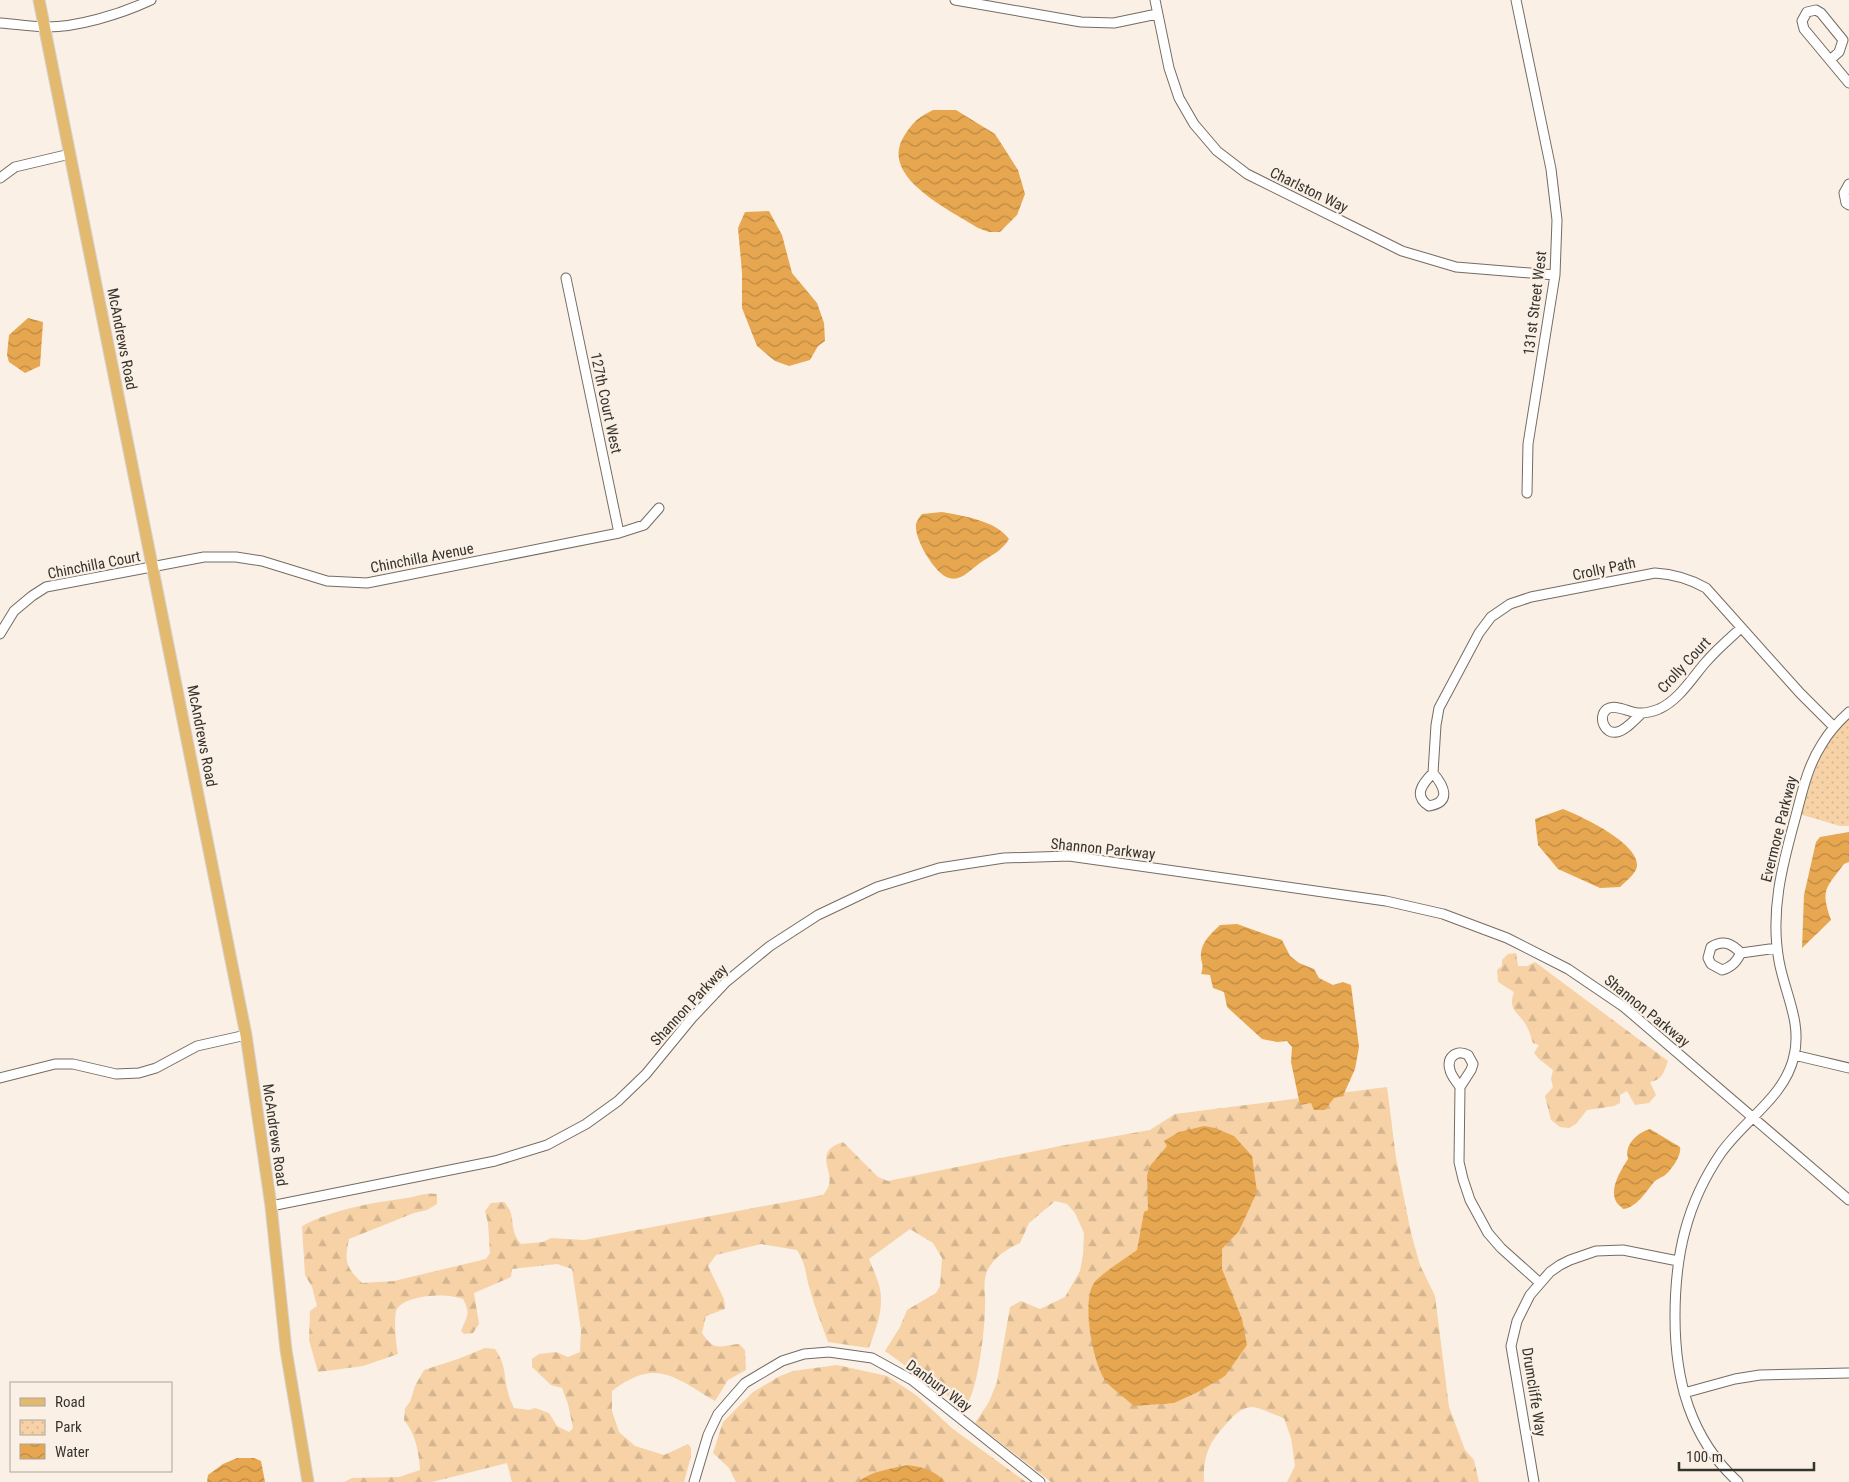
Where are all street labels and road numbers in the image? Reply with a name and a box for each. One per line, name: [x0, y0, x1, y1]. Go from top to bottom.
street label: Charlston Way: [1267, 163, 1351, 217]
street label: 131st Street West: [1520, 250, 1550, 356]
street label: McAndrews Road: [103, 287, 141, 391]
street label: 127th Court West: [586, 351, 626, 455]
street label: Chinchilla Avenue: [369, 539, 475, 577]
street label: Chinchilla Court: [46, 547, 142, 583]
street label: Crolly Path: [1571, 554, 1637, 584]
street label: Crolly Court: [1654, 633, 1714, 697]
street label: McAndrews Road: [183, 684, 221, 788]
street label: Evermore Parkway: [1757, 774, 1801, 884]
street label: Shannon Parkway: [1050, 835, 1156, 863]
street label: Shannon Parkway: [647, 961, 731, 1049]
street label: Shannon Parkway: [1601, 971, 1693, 1051]
street label: McAndrews Road: [259, 1083, 291, 1187]
street label: Drumcliffe Way: [1518, 1346, 1550, 1438]
street label: Danbury Way: [903, 1356, 975, 1416]

